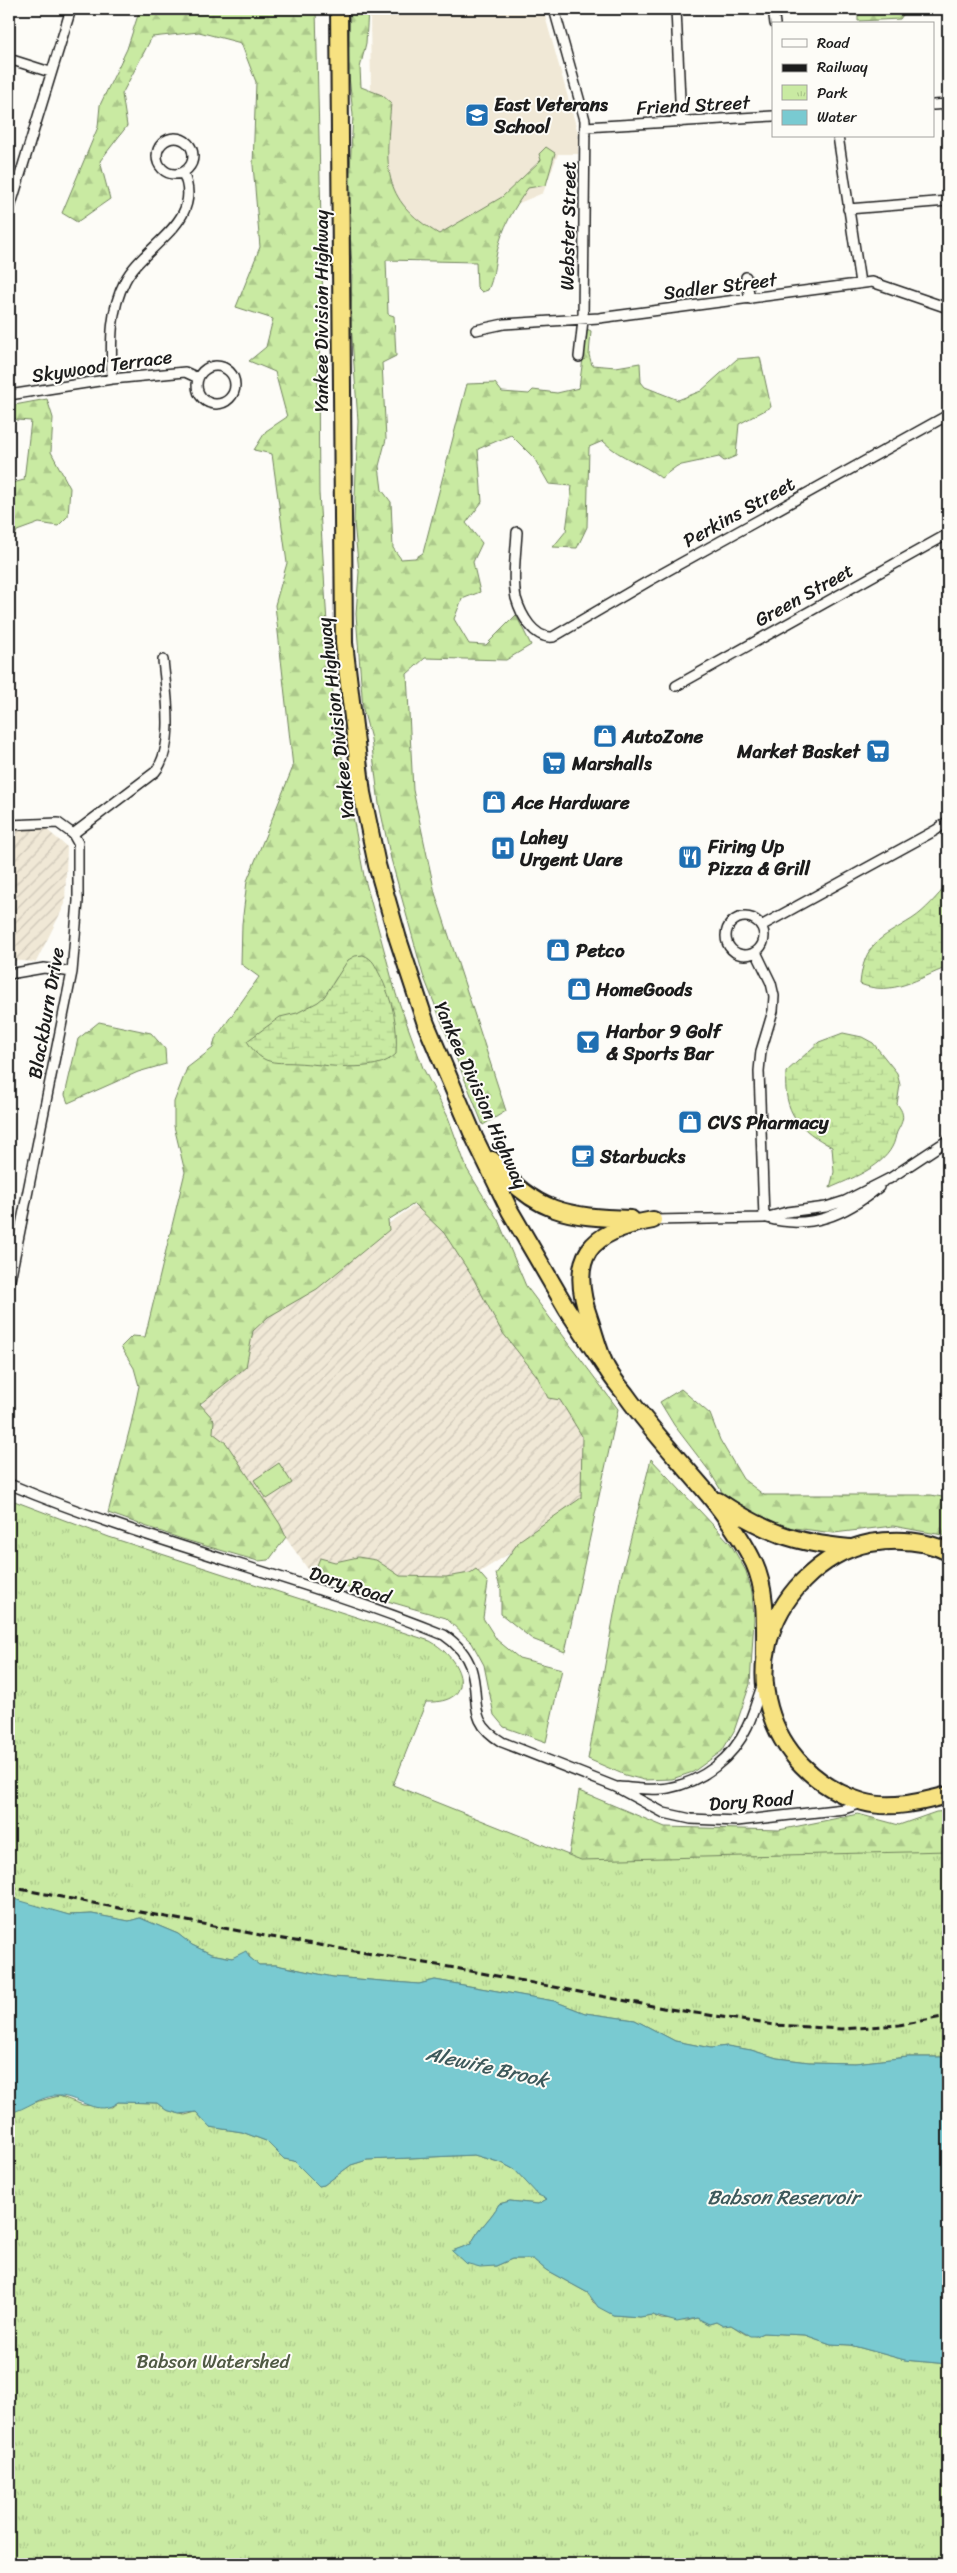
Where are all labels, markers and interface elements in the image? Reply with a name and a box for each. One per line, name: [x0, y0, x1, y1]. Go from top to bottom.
legend: [772, 22, 934, 138]
text: Road: [817, 30, 850, 56]
text: Railway: [817, 54, 868, 80]
text: Park: [817, 80, 848, 106]
street label: Friend Street: [635, 85, 752, 124]
place label: East Veterans School: [493, 88, 609, 143]
school or university icon: East Veterans School: [464, 102, 490, 128]
text: Water: [817, 104, 857, 130]
street label: Webster Street: [550, 161, 586, 291]
street label: Yankee Division Highway: [305, 210, 338, 412]
street label: Sadler Street: [661, 263, 780, 309]
street label: Skywood Terrace: [30, 340, 175, 392]
street label: Perkins Street: [677, 467, 801, 557]
street label: Green Street: [748, 554, 860, 636]
street label: Yankee Division Highway: [307, 615, 365, 820]
place label: AutoZone: [621, 720, 704, 753]
shop icon: AutoZone: [592, 723, 618, 749]
place label: Market Basket: [736, 735, 861, 768]
supermarket icon: Market Basket: [865, 738, 891, 764]
place label: Marshalls: [571, 747, 653, 780]
supermarket icon: Marshalls: [541, 750, 567, 776]
place label: Ace Hardware: [511, 786, 630, 819]
shop icon: Ace Hardware: [481, 789, 507, 815]
place label: Lahey Urgent Uare: [520, 821, 623, 876]
place label: Firing Up Pizza & Grill: [707, 830, 812, 885]
hospital icon: Lahey Urgent Uare: [490, 835, 516, 861]
restaurant icon: Firing Up Pizza & Grill: [677, 844, 703, 870]
place label: Petco: [576, 934, 625, 967]
shop icon: Petco: [545, 937, 571, 963]
street label: Blackburn Drive: [18, 944, 74, 1081]
place label: HomeGoods: [595, 973, 693, 1006]
shop icon: HomeGoods: [566, 976, 592, 1002]
street label: Yankee Division Highway: [425, 996, 537, 1194]
place label: Harbor 9 Golf & Sports Bar: [605, 1015, 724, 1070]
bar icon: Harbor 9 Golf & Sports Bar: [575, 1029, 601, 1055]
place label: CVS Pharmacy: [707, 1106, 830, 1139]
shop icon: CVS Pharmacy: [677, 1109, 703, 1135]
place label: Starbucks: [599, 1140, 686, 1173]
cafe icon: Starbucks: [570, 1143, 596, 1169]
street label: Dory Road: [305, 1556, 397, 1614]
street label: Dory Road: [708, 1781, 796, 1820]
water label: Alewife Brook: [422, 2036, 554, 2099]
water label: Babson Reservoir: [707, 2180, 863, 2215]
park label: Babson Watershed: [136, 2345, 291, 2378]

